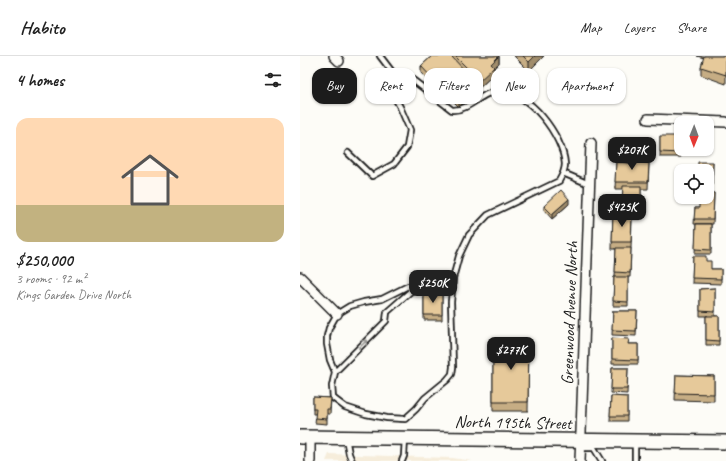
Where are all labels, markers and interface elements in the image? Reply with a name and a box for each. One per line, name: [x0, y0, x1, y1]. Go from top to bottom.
text: Habito: [20, 16, 65, 40]
text: Map: [580, 19, 602, 36]
text: Layers: [624, 19, 655, 36]
text: Share: [677, 19, 706, 36]
chip: Buy: [312, 68, 357, 104]
chip: Rent: [365, 68, 416, 104]
chip: Filters: [424, 68, 483, 104]
chip: New: [491, 68, 539, 104]
chip: Apartment: [547, 68, 626, 104]
icon: filters: [262, 69, 284, 91]
text: 4 homes: [16, 70, 64, 91]
north arrow: [674, 116, 714, 156]
map controls: [674, 116, 714, 204]
pin: $207K: [604, 137, 660, 171]
text: $207K: [617, 142, 647, 158]
icon: home: [114, 144, 186, 216]
button: locate: [674, 164, 714, 204]
pin: $425K: [594, 194, 650, 228]
text: $425K: [607, 199, 637, 215]
street label: Greenwood Avenue North: [557, 241, 583, 385]
text: $250,000: [16, 250, 73, 271]
pin: $250K: [405, 270, 461, 304]
text: 3 rooms · 92 m²: [16, 271, 86, 287]
text: $250K: [418, 275, 448, 291]
text: Kings Garden Drive North: [16, 287, 131, 303]
pin: $277K: [483, 337, 539, 371]
one-way arrow: [358, 339, 368, 349]
text: $277K: [496, 342, 526, 358]
street label: North 195th Street: [454, 411, 574, 434]

